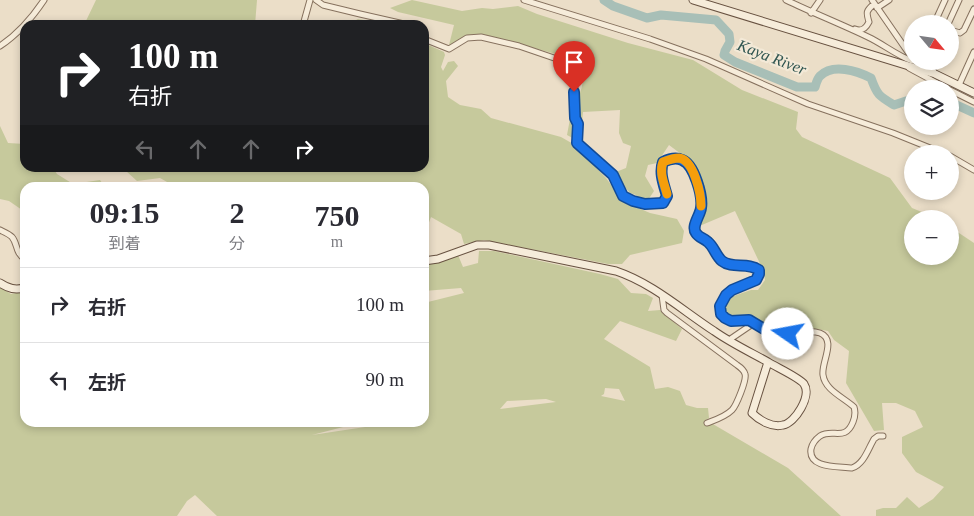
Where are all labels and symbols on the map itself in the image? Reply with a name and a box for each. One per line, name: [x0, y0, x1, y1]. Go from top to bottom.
north arrow: [904, 15, 959, 70]
water label: Kaya River: [734, 36, 810, 79]
pin: [553, 41, 595, 92]
position arrow: [761, 307, 813, 359]

